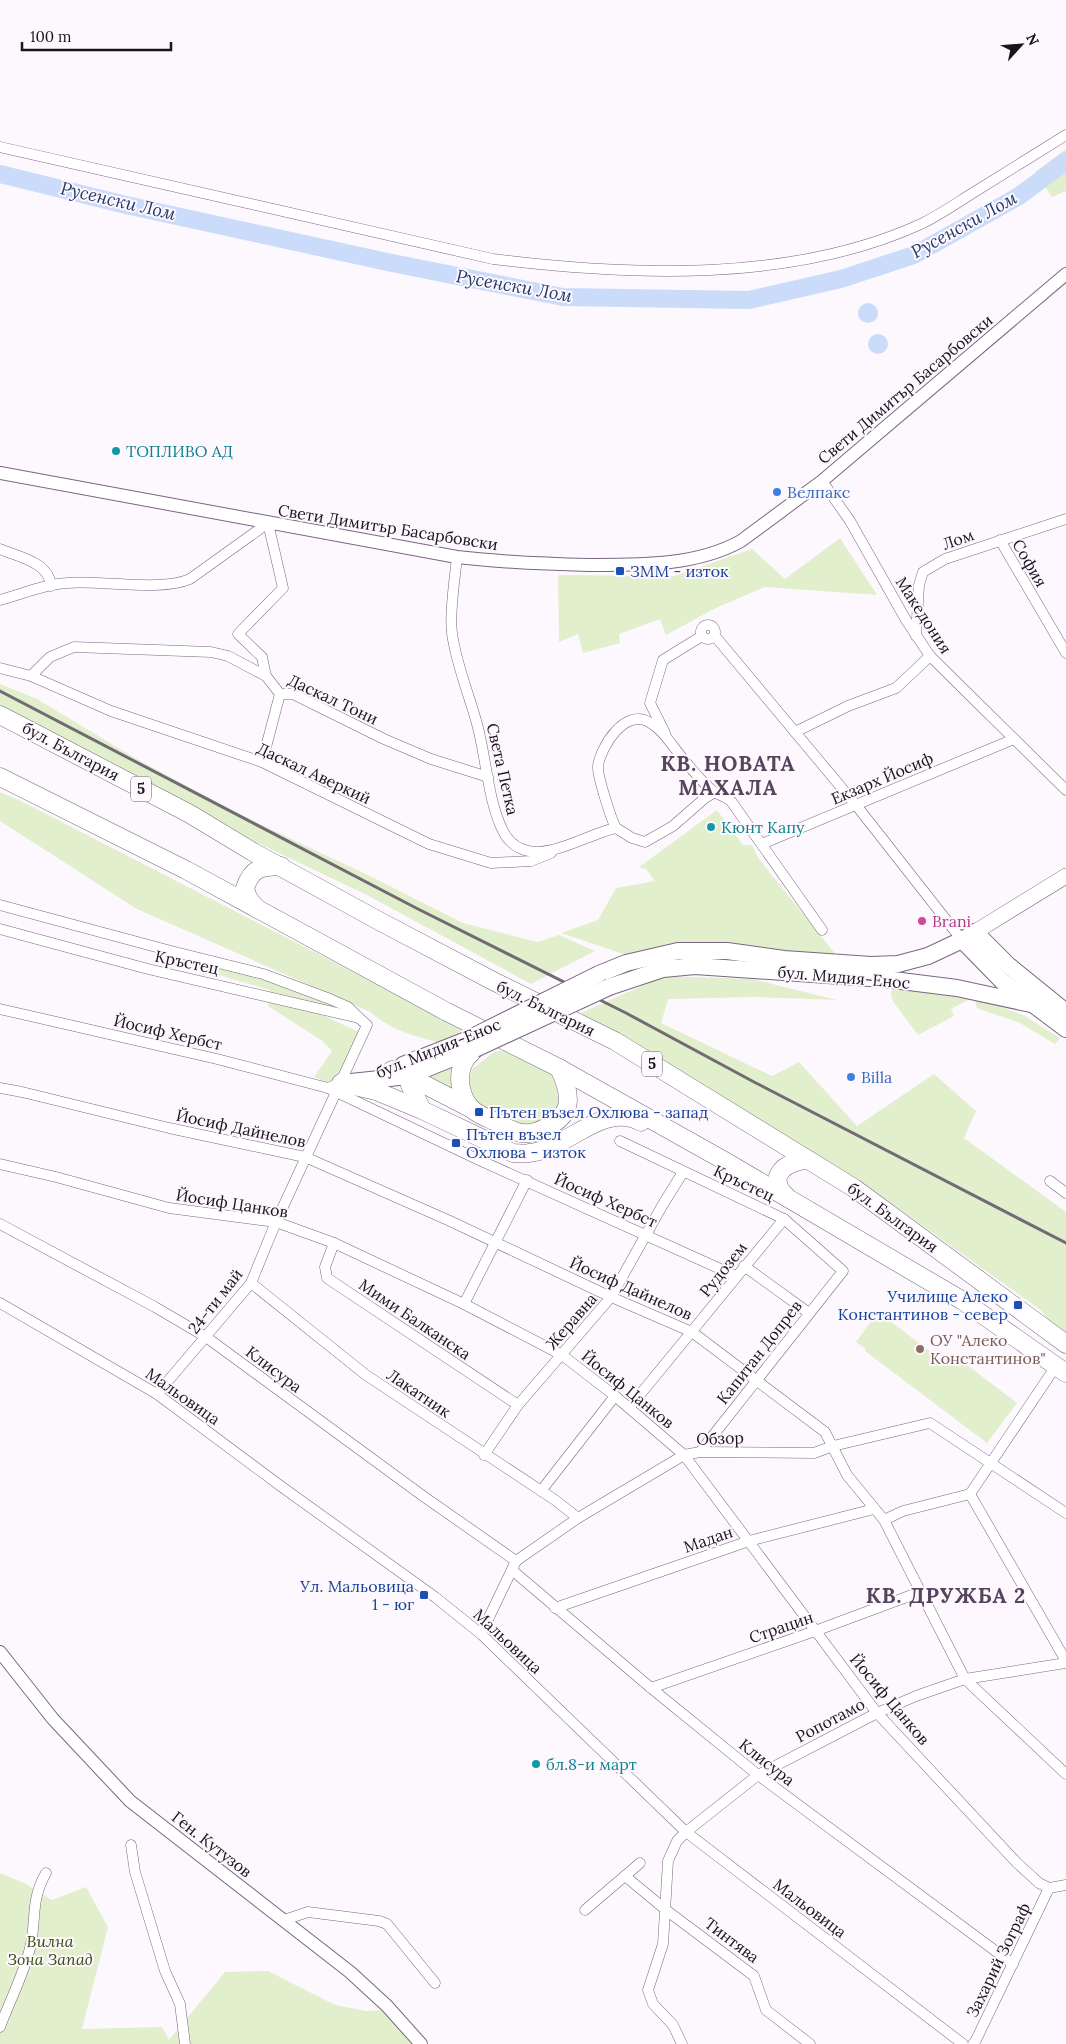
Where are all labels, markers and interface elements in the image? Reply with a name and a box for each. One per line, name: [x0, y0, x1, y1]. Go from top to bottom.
scale bar: [22, 20, 171, 52]
north arrow: [996, 20, 1046, 70]
text: 100 m: [30, 27, 71, 46]
text: N: [1022, 30, 1043, 48]
water label: Русенски Лом: [58, 176, 178, 225]
water label: Русенски Лом: [907, 186, 1021, 263]
water label: Русенски Лом: [454, 264, 574, 307]
street label: Свети Димитър Басарбовски: [813, 310, 997, 468]
place label: ТОПЛИВО АД: [126, 441, 233, 461]
marker: ТОПЛИВО АД: [110, 445, 122, 457]
place label: Велпакс: [787, 482, 850, 502]
marker: Велпакс: [771, 486, 783, 498]
street label: Свети Димитър Басарбовски: [277, 500, 499, 554]
street label: Лом: [940, 524, 977, 554]
street label: София: [1008, 536, 1052, 590]
place label: ЗММ - изток: [630, 561, 729, 581]
marker: ЗММ - изток: [614, 565, 626, 577]
street label: Македония: [892, 573, 956, 657]
street label: Даскал Тони: [285, 669, 381, 729]
street label: бул. България: [19, 717, 123, 785]
street label: Света Петка: [483, 721, 523, 817]
street label: Даскал Аверкий: [254, 738, 374, 808]
street label: Екзарх Йосиф: [828, 747, 936, 809]
district label: КВ. НОВАТА МАХАЛА: [660, 750, 796, 801]
road number: 5: [131, 776, 151, 802]
place label: Кюнт Капу: [721, 817, 805, 837]
marker: Кюнт Капу: [705, 821, 717, 833]
place label: Brani: [932, 911, 971, 931]
marker: Brani: [916, 915, 928, 927]
street label: Кръстец: [153, 945, 221, 979]
street label: бул. Мидия-Енос: [777, 961, 911, 993]
street label: бул. България: [494, 976, 598, 1040]
street label: Йосиф Хербст: [112, 1010, 224, 1054]
street label: бул. Мидия-Енос: [373, 1014, 503, 1082]
road number: 5: [642, 1052, 662, 1076]
place label: Billa: [861, 1067, 892, 1087]
marker: Billa: [845, 1071, 857, 1083]
place label: Пътен възел Охлюва - запад: [489, 1102, 709, 1122]
street label: Йосиф Дайнелов: [174, 1104, 308, 1152]
marker: Пътен възел Охлюва - запад: [473, 1106, 485, 1118]
place label: Пътен възел Охлюва - изток: [466, 1124, 586, 1162]
marker: Пътен възел Охлюва - изток: [450, 1137, 462, 1149]
street label: Кръстец: [710, 1160, 778, 1206]
street label: Йосиф Хербст: [551, 1168, 661, 1232]
street label: бул. България: [844, 1177, 942, 1257]
street label: Йосиф Цанков: [175, 1184, 289, 1222]
street label: Рудозем: [695, 1237, 751, 1300]
street label: Йосиф Дайнелов: [567, 1252, 695, 1324]
street label: 24-ти май: [183, 1265, 247, 1337]
street label: Мими Балканска: [355, 1274, 475, 1364]
place label: Училище Алеко Константинов - север: [838, 1286, 1008, 1324]
street label: Жеравна: [541, 1289, 601, 1353]
street label: Капитан Допрев: [712, 1296, 806, 1408]
marker: Училище Алеко Константинов - север: [1012, 1299, 1024, 1311]
place label: ОУ "Алеко Константинов": [930, 1330, 1046, 1368]
street label: Клисура: [242, 1341, 306, 1397]
marker: ОУ "Алеко Константинов": [914, 1343, 926, 1355]
street label: Йосиф Цанков: [578, 1346, 678, 1432]
street label: Мальовица: [142, 1363, 224, 1429]
street label: Лакатник: [383, 1364, 455, 1422]
street label: Обзор: [696, 1427, 744, 1449]
street label: Мадан: [681, 1521, 735, 1557]
place label: Ул. Мальовица 1 - юг: [299, 1576, 414, 1614]
district label: КВ. ДРУЖБА 2: [866, 1582, 1026, 1609]
marker: Ул. Мальовица 1 - юг: [418, 1589, 430, 1601]
street label: Мальовица: [470, 1604, 546, 1678]
street label: Страцин: [746, 1607, 816, 1647]
street label: Йосиф Цанков: [846, 1649, 934, 1749]
street label: Ропотамо: [792, 1693, 868, 1747]
street label: Клисура: [735, 1734, 799, 1790]
place label: бл.8-и март: [546, 1754, 637, 1774]
marker: бл.8-и март: [530, 1758, 542, 1770]
street label: Ген. Кутузов: [168, 1807, 256, 1881]
street label: Мальовица: [770, 1874, 850, 1942]
street label: Захарий Зограф: [962, 1899, 1034, 2021]
street label: Тинтява: [701, 1913, 763, 1967]
park label: Вилна Зона Запад: [7, 1931, 93, 1969]

